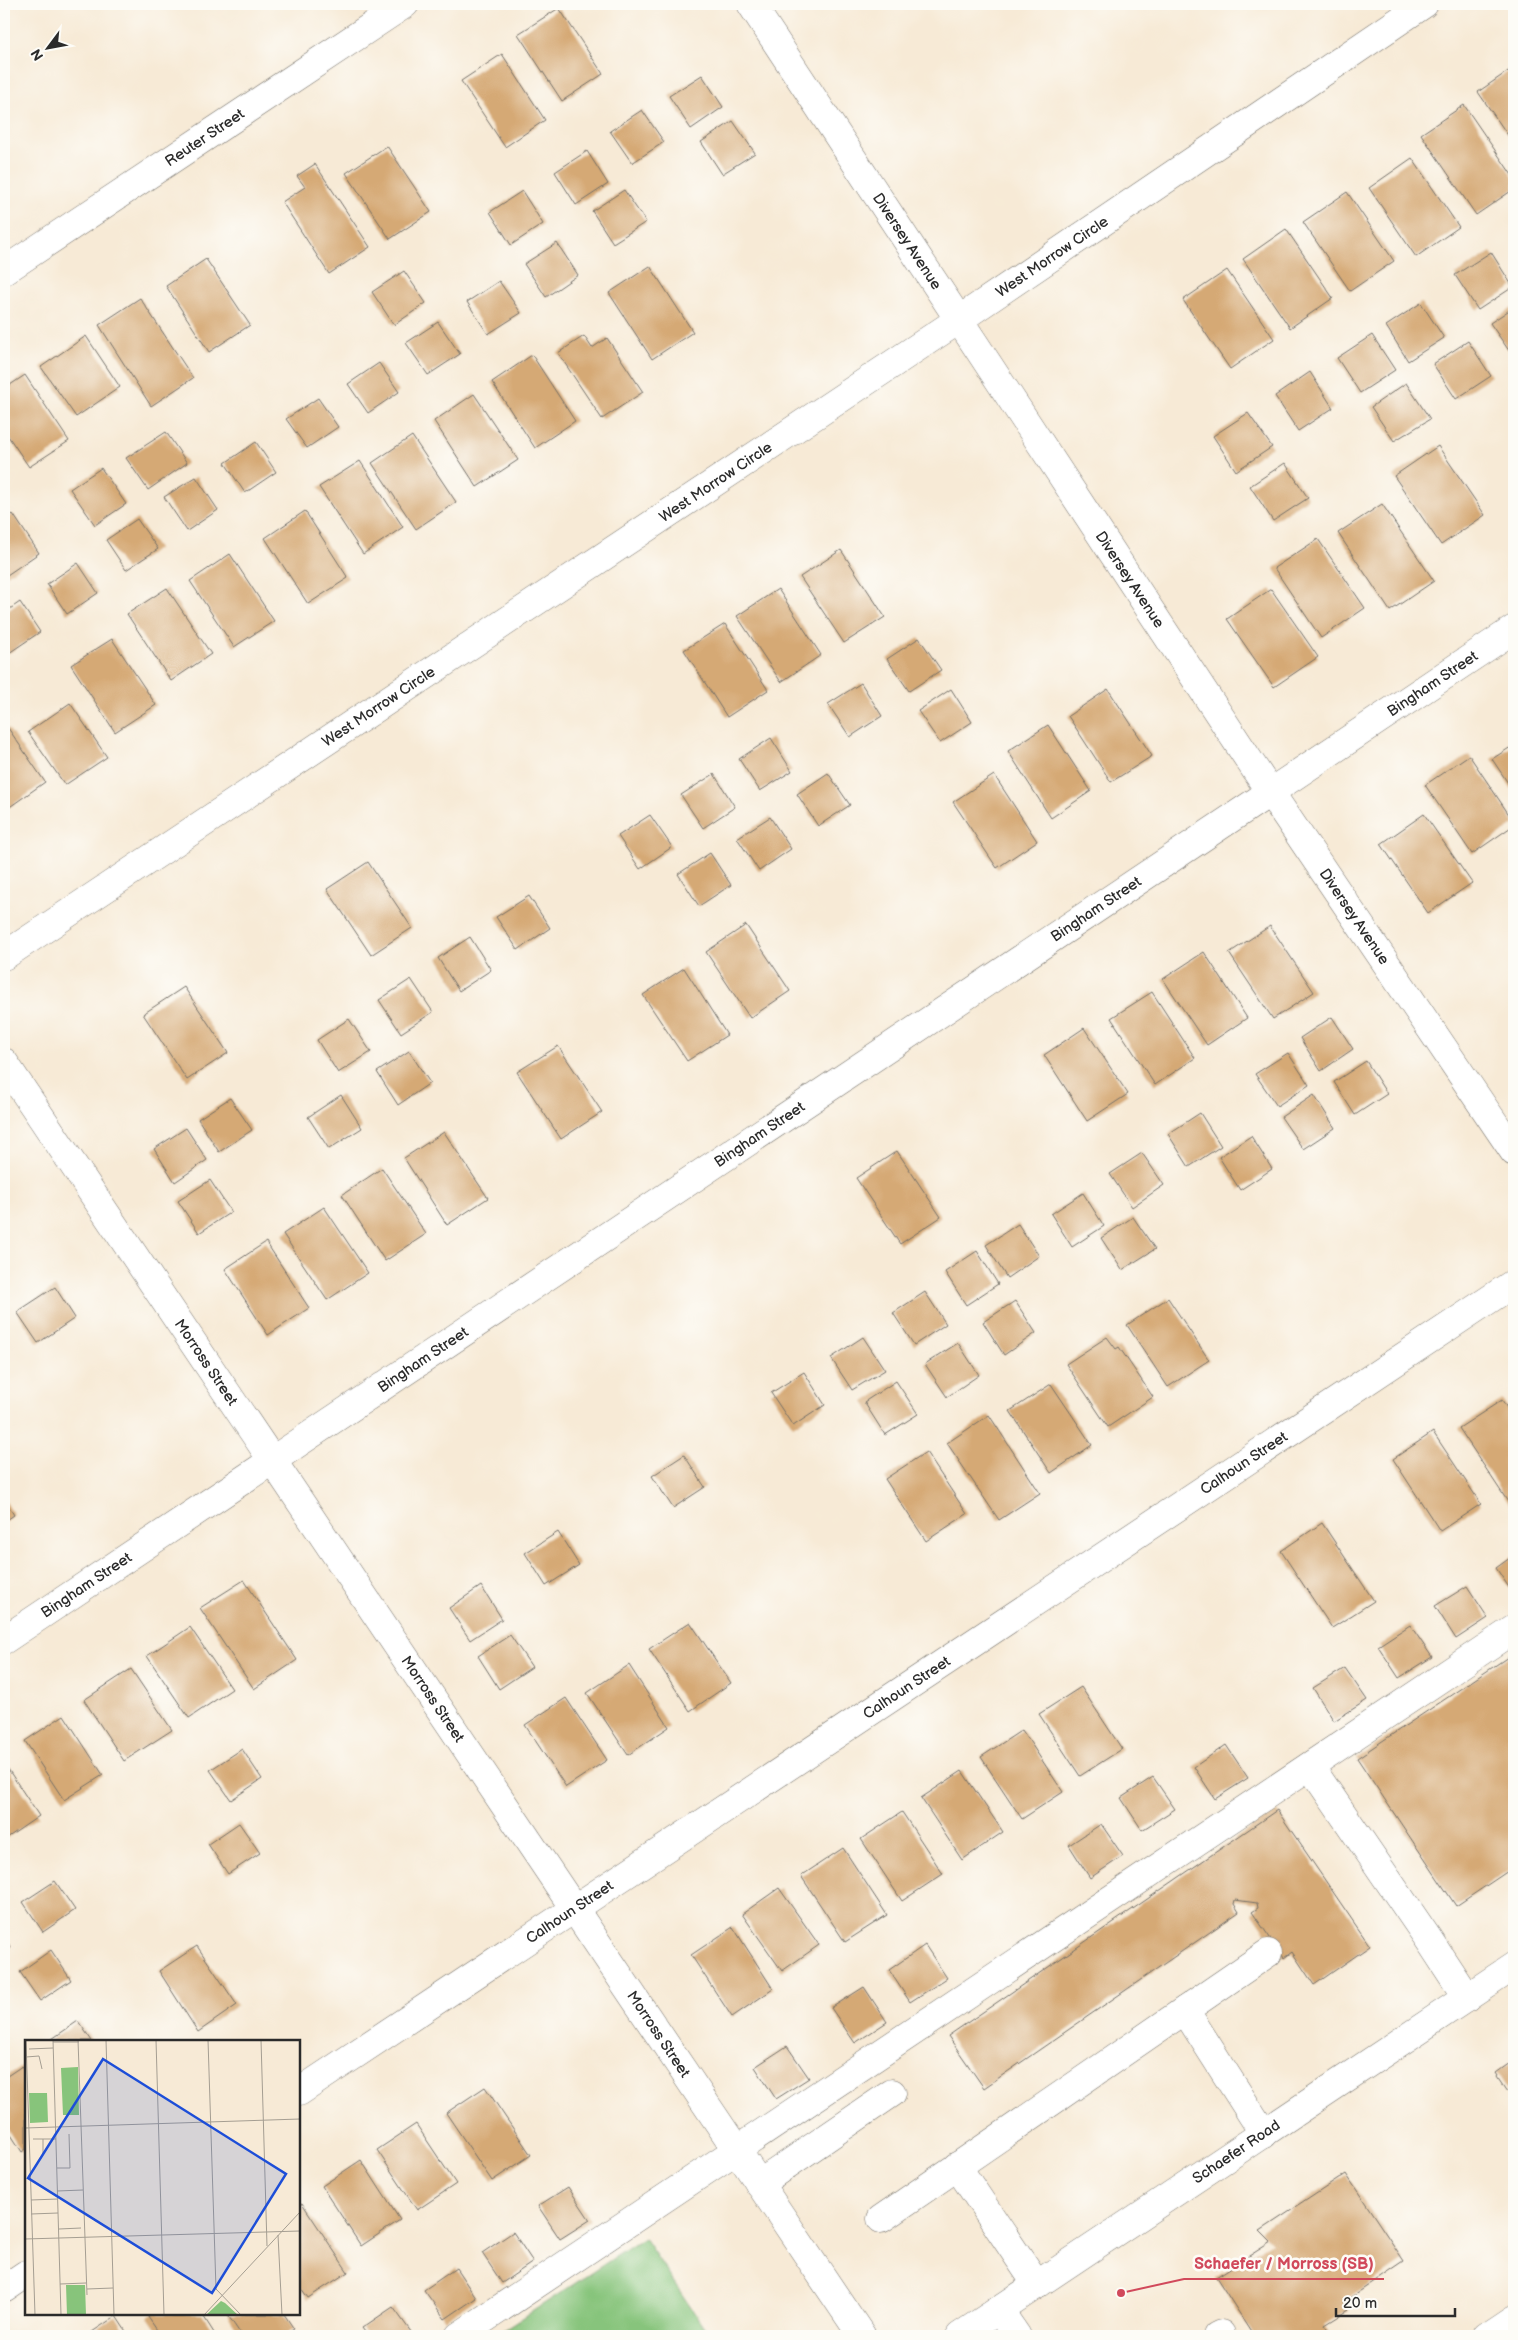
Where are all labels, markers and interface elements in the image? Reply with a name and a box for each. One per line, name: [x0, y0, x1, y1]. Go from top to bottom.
north arrow: [22, 22, 72, 72]
text: N: [27, 46, 47, 64]
street label: Reuter Street: [162, 104, 249, 171]
street label: Diversey Avenue: [868, 190, 946, 293]
street label: West Morrow Circle: [992, 212, 1112, 302]
street label: West Morrow Circle: [656, 438, 776, 527]
street label: Diversey Avenue: [1091, 528, 1168, 632]
street label: Bingham Street: [1384, 647, 1482, 721]
street label: West Morrow Circle: [319, 662, 439, 751]
street label: Diversey Avenue: [1315, 865, 1393, 968]
street label: Bingham Street: [1047, 872, 1145, 947]
street label: Bingham Street: [711, 1097, 809, 1172]
street label: Morross Street: [170, 1316, 242, 1410]
street label: Bingham Street: [374, 1323, 472, 1397]
street label: Calhoun Street: [1197, 1427, 1292, 1499]
street label: Bingham Street: [38, 1548, 136, 1622]
street label: Morross Street: [397, 1652, 469, 1747]
street label: Calhoun Street: [860, 1652, 955, 1724]
street label: Calhoun Street: [522, 1876, 617, 1948]
street label: Morross Street: [622, 1987, 694, 2082]
inset map: [25, 2040, 300, 2315]
street label: Schaefer Road: [1189, 2116, 1284, 2188]
callout: Schaefer / Morross (SB): [1184, 2248, 1384, 2279]
text: Schaefer / Morross (SB): [1194, 2255, 1374, 2274]
scale bar: [1336, 2285, 1454, 2317]
text: 20 m: [1343, 2294, 1377, 2313]

